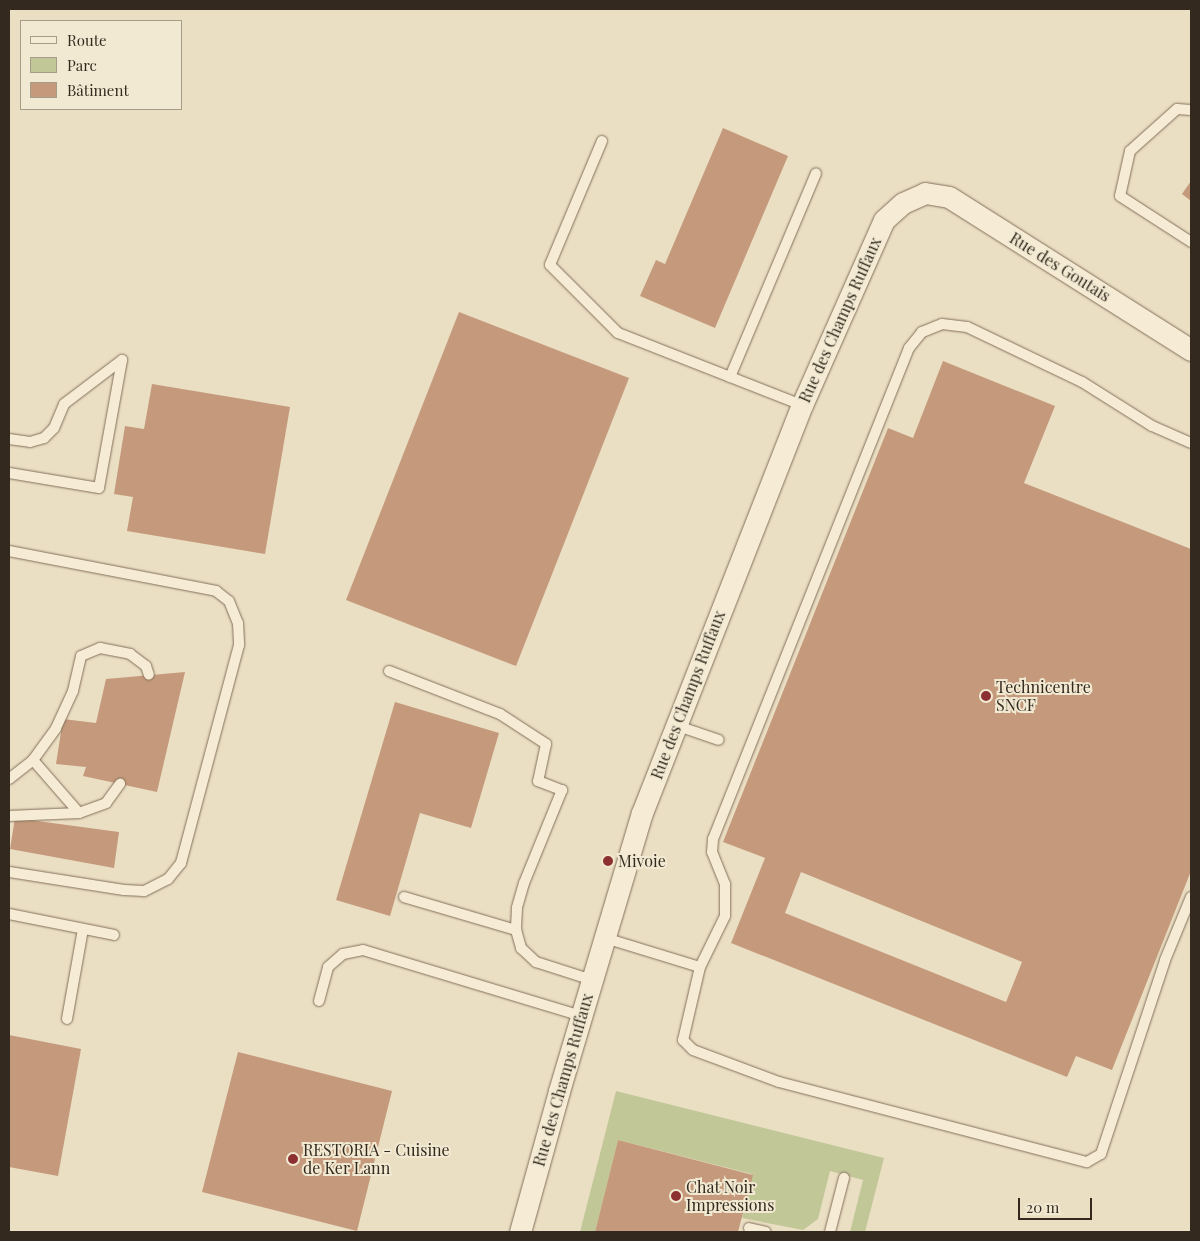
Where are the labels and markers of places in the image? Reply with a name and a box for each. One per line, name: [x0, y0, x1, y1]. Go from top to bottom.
place label: Technicentre SNCF: [996, 677, 1091, 715]
marker: Technicentre SNCF: [980, 690, 992, 702]
place label: Mivoie: [618, 851, 666, 871]
marker: Mivoie: [602, 855, 614, 867]
place label: RESTORIA - Cuisine de Ker Lann: [303, 1140, 450, 1178]
marker: RESTORIA - Cuisine de Ker Lann: [287, 1153, 299, 1165]
place label: Chat Noir Impressions: [686, 1177, 774, 1215]
marker: Chat Noir Impressions: [670, 1190, 682, 1202]

